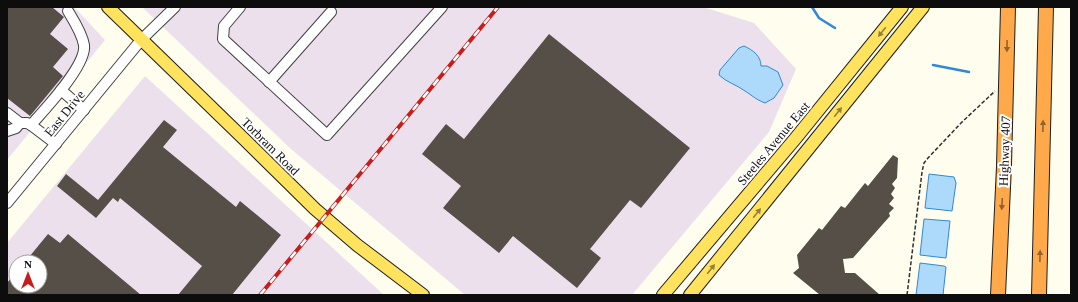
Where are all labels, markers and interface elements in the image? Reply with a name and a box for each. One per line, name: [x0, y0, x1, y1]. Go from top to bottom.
one-way arrow: [878, 27, 887, 38]
one-way arrow: [1003, 40, 1010, 52]
street label: East Drive: [41, 87, 88, 139]
street label: Steeles Avenue East: [734, 98, 813, 188]
one-way arrow: [834, 107, 843, 117]
street label: Torbram Road: [239, 114, 303, 179]
street label: Highway 407: [996, 115, 1013, 186]
one-way arrow: [1040, 119, 1046, 132]
one-way arrow: [999, 198, 1005, 211]
one-way arrow: [752, 208, 761, 219]
one-way arrow: [1037, 249, 1043, 262]
north arrow: [8, 254, 48, 294]
text: N: [24, 258, 32, 270]
one-way arrow: [706, 264, 715, 274]

